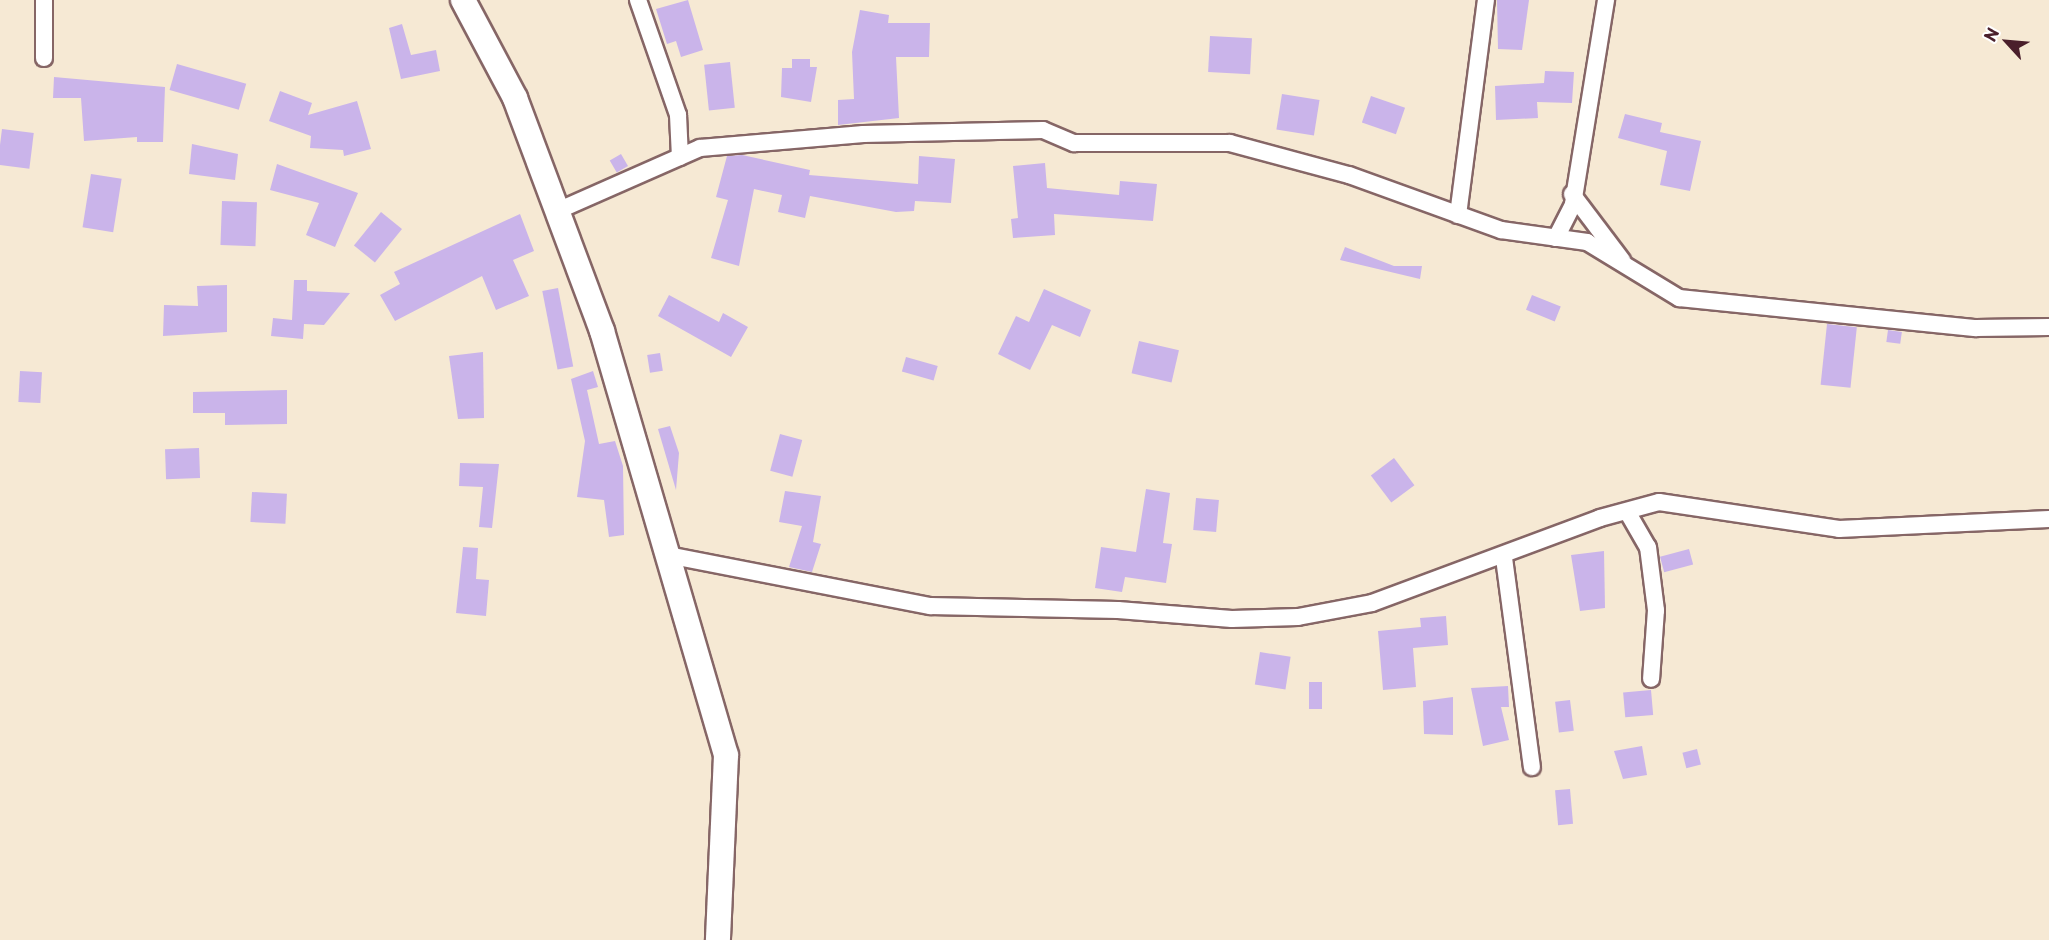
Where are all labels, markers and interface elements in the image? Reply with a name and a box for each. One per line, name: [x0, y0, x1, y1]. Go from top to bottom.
north arrow: [1977, 12, 2037, 72]
text: N: [1977, 23, 2004, 45]

